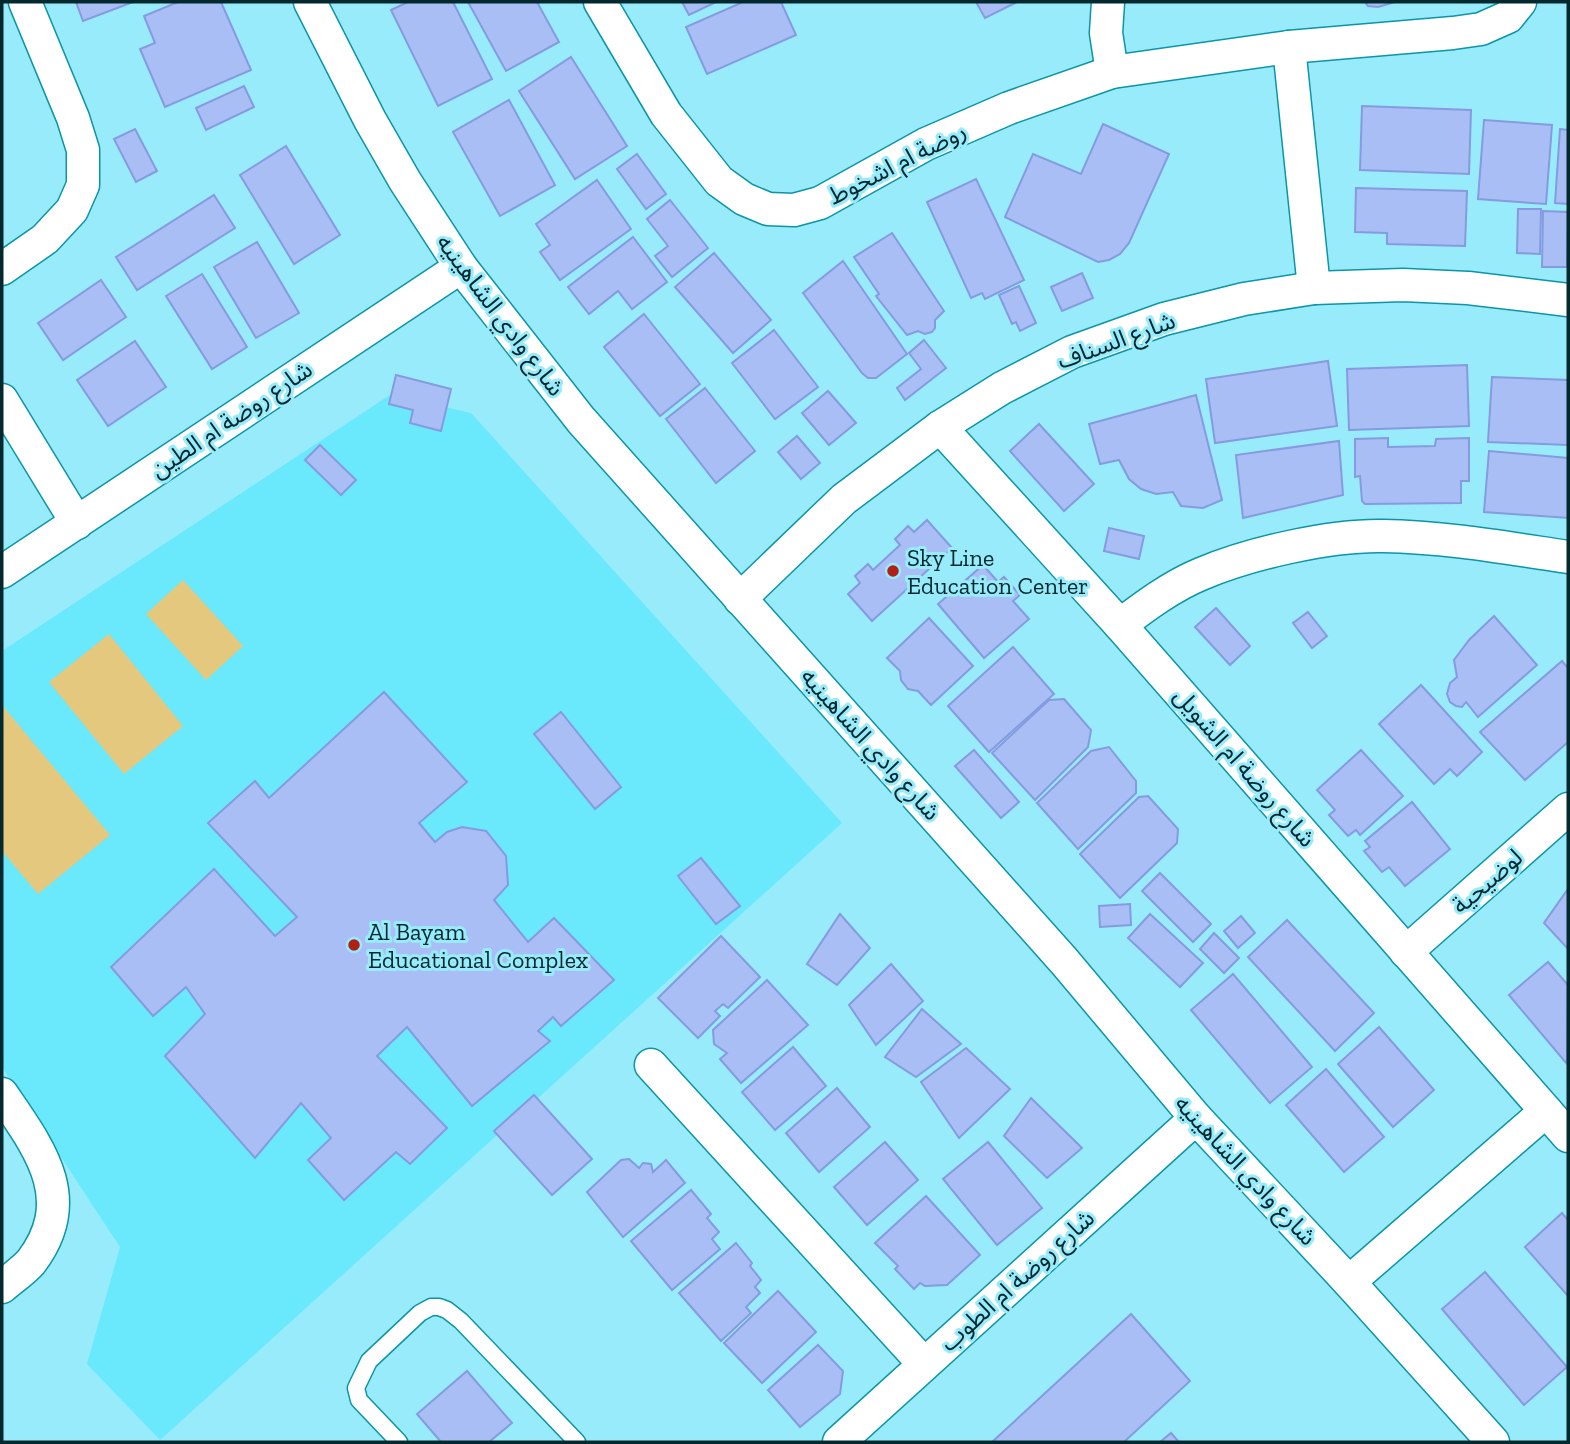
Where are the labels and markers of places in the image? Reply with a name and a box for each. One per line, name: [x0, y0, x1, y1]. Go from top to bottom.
place label: Sky Line Education Center: [907, 543, 1088, 600]
marker: Sky Line Education Center: [885, 563, 901, 579]
place label: Al Bayam Educational Complex: [368, 917, 588, 974]
marker: Al Bayam Educational Complex: [346, 937, 362, 953]

